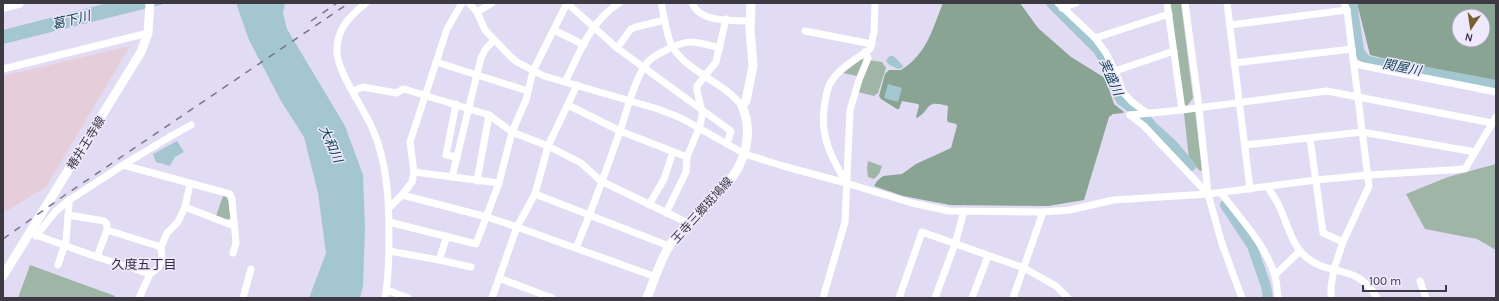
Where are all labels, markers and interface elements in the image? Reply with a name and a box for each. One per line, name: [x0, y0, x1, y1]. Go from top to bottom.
water label: 葛下川: [50, 8, 94, 32]
north arrow: [1451, 8, 1491, 48]
text: N: [1464, 30, 1474, 44]
water label: 実盛川: [1096, 56, 1127, 100]
water label: 関屋川: [1381, 56, 1425, 78]
street label: 椿井王寺線: [64, 114, 108, 172]
water label: 大和川: [316, 123, 347, 167]
street label: 王寺三郷斑鳩線: [669, 174, 735, 246]
district label: 久度五丁目: [111, 257, 177, 272]
scale bar: [1363, 267, 1446, 293]
text: 100 m: [1369, 274, 1401, 288]

